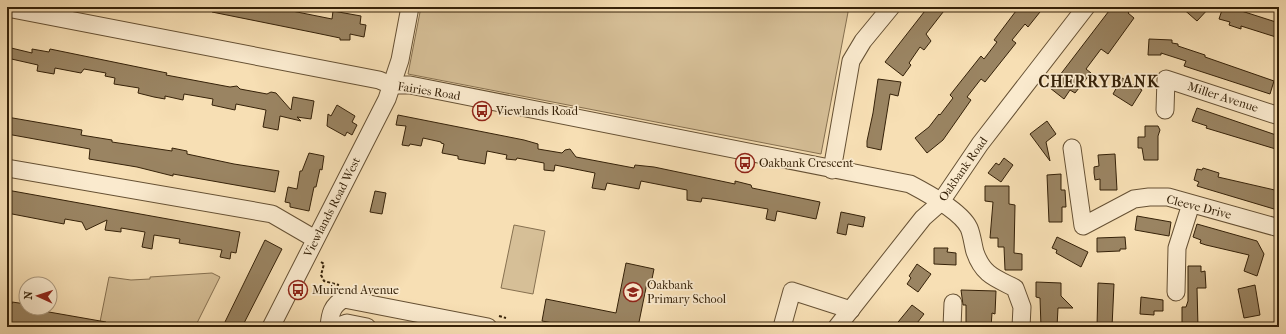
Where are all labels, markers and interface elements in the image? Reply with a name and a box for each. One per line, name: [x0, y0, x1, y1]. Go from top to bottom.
district label: CHERRYBANK: [1038, 72, 1160, 91]
street label: Fairies Road: [396, 79, 462, 103]
street label: Miller Avenue: [1186, 79, 1260, 115]
bus stop icon: Viewlands Road: [471, 100, 493, 122]
place label: Viewlands Road: [495, 104, 578, 118]
street label: Oakbank Road: [936, 134, 991, 204]
bus stop icon: Oakbank Crescent: [734, 152, 756, 174]
street label: Viewlands Road West: [300, 154, 364, 260]
place label: Oakbank Crescent: [759, 156, 854, 170]
street label: Cleeve Drive: [1165, 192, 1233, 222]
north arrow: [18, 276, 58, 316]
place label: Oakbank Primary School: [647, 278, 727, 306]
bus stop icon: Muirend Avenue: [287, 279, 309, 301]
school or university icon: Oakbank Primary School: [622, 281, 644, 303]
place label: Muirend Avenue: [312, 283, 399, 297]
text: N: [22, 290, 35, 300]

